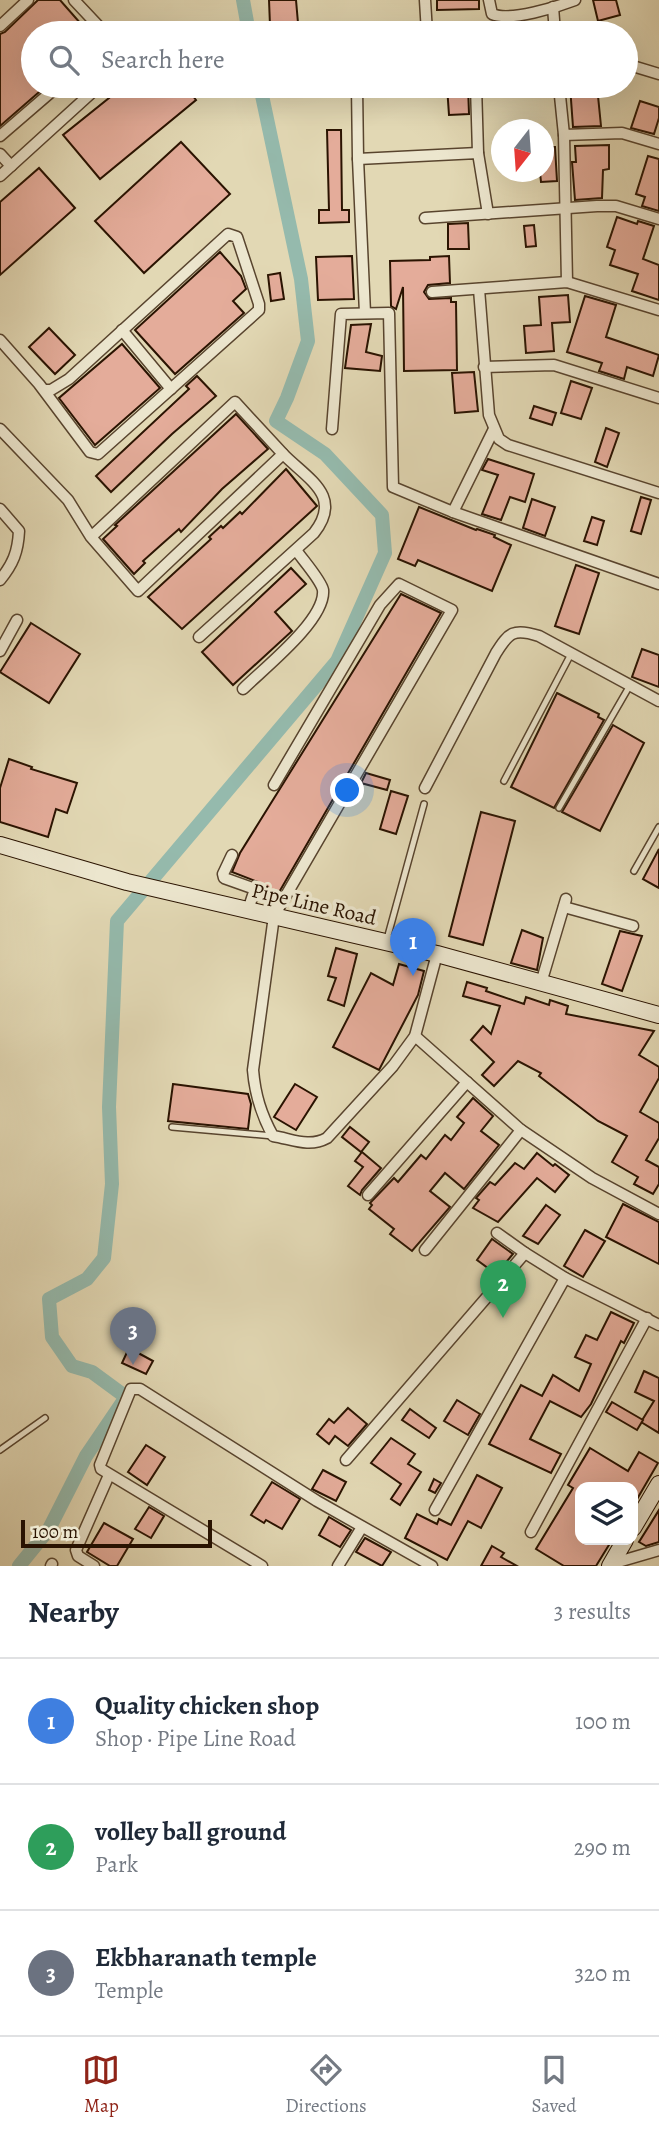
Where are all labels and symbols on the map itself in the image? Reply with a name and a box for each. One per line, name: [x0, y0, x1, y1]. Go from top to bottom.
north arrow: [491, 119, 554, 182]
your location: [330, 773, 364, 807]
street label: Pipe Line Road: [249, 876, 380, 932]
pin: 1: [390, 918, 436, 976]
pin: 2: [480, 1260, 526, 1318]
pin: 3: [110, 1307, 156, 1365]
scale bar: [21, 1517, 212, 1549]

